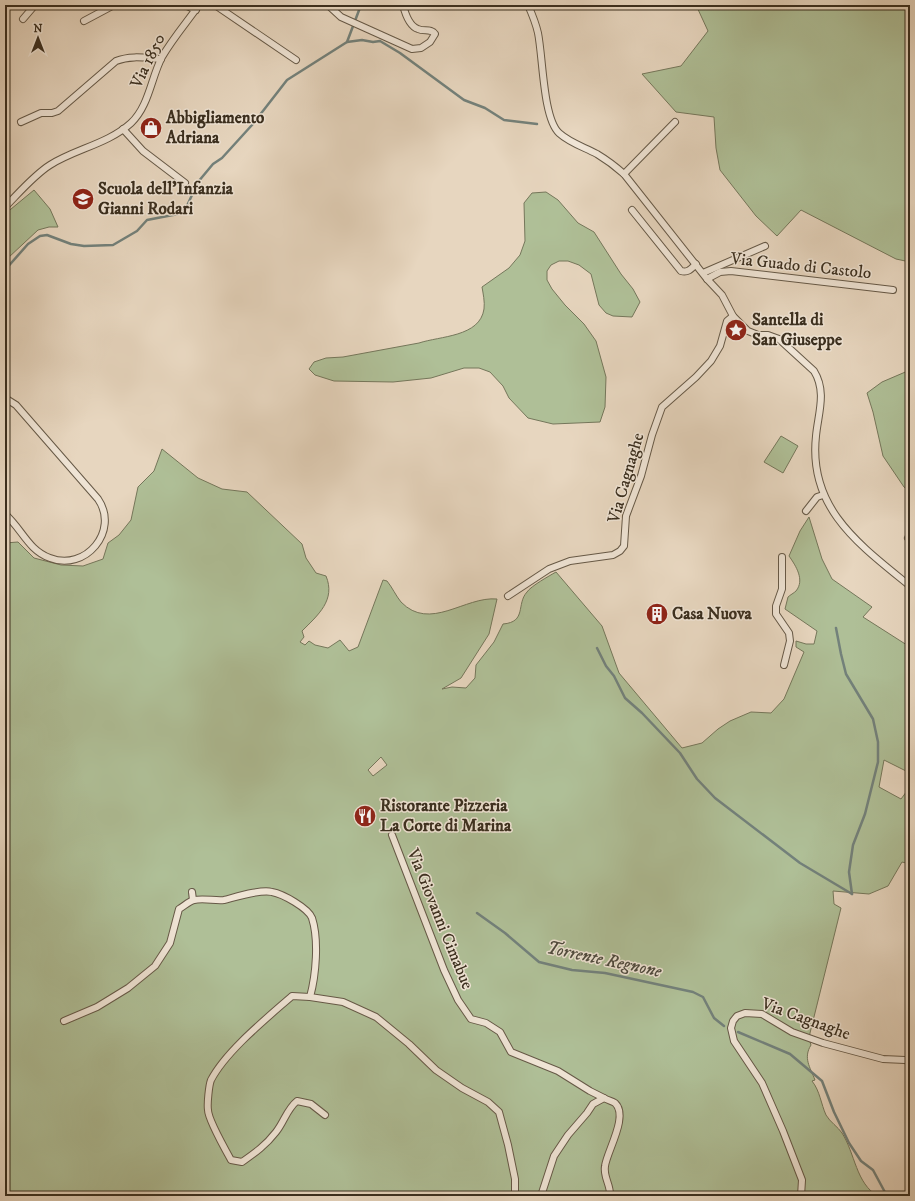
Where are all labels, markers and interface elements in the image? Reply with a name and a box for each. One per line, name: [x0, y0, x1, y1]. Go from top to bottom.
north arrow: [18, 18, 58, 58]
text: N: [33, 22, 43, 36]
street label: Via 1850: [125, 30, 171, 93]
place label: Abbigliamento Adriana: [165, 107, 264, 149]
shop icon: Abbigliamento Adriana: [138, 115, 164, 141]
place label: Scuola dell'Infanzia Gianni Rodari: [98, 178, 234, 220]
school or university icon: Scuola dell'Infanzia Gianni Rodari: [70, 186, 96, 212]
street label: Via Guado di Castolo: [729, 248, 872, 284]
place label: Santella di San Giuseppe: [752, 309, 842, 351]
place icon: Santella di San Giuseppe: [723, 317, 749, 343]
street label: Via Cagnaghe: [602, 430, 649, 527]
building icon: Casa Nuova: [644, 601, 670, 627]
place label: Casa Nuova: [672, 603, 753, 625]
place label: Ristorante Pizzeria La Corte di Marina: [380, 795, 512, 837]
restaurant icon: Ristorante Pizzeria La Corte di Marina: [352, 803, 378, 829]
street label: Via Giovanni Cimabue: [401, 845, 478, 993]
water label: Torrente Regnone: [545, 937, 664, 983]
street label: Via Cagnaghe: [758, 992, 853, 1045]

